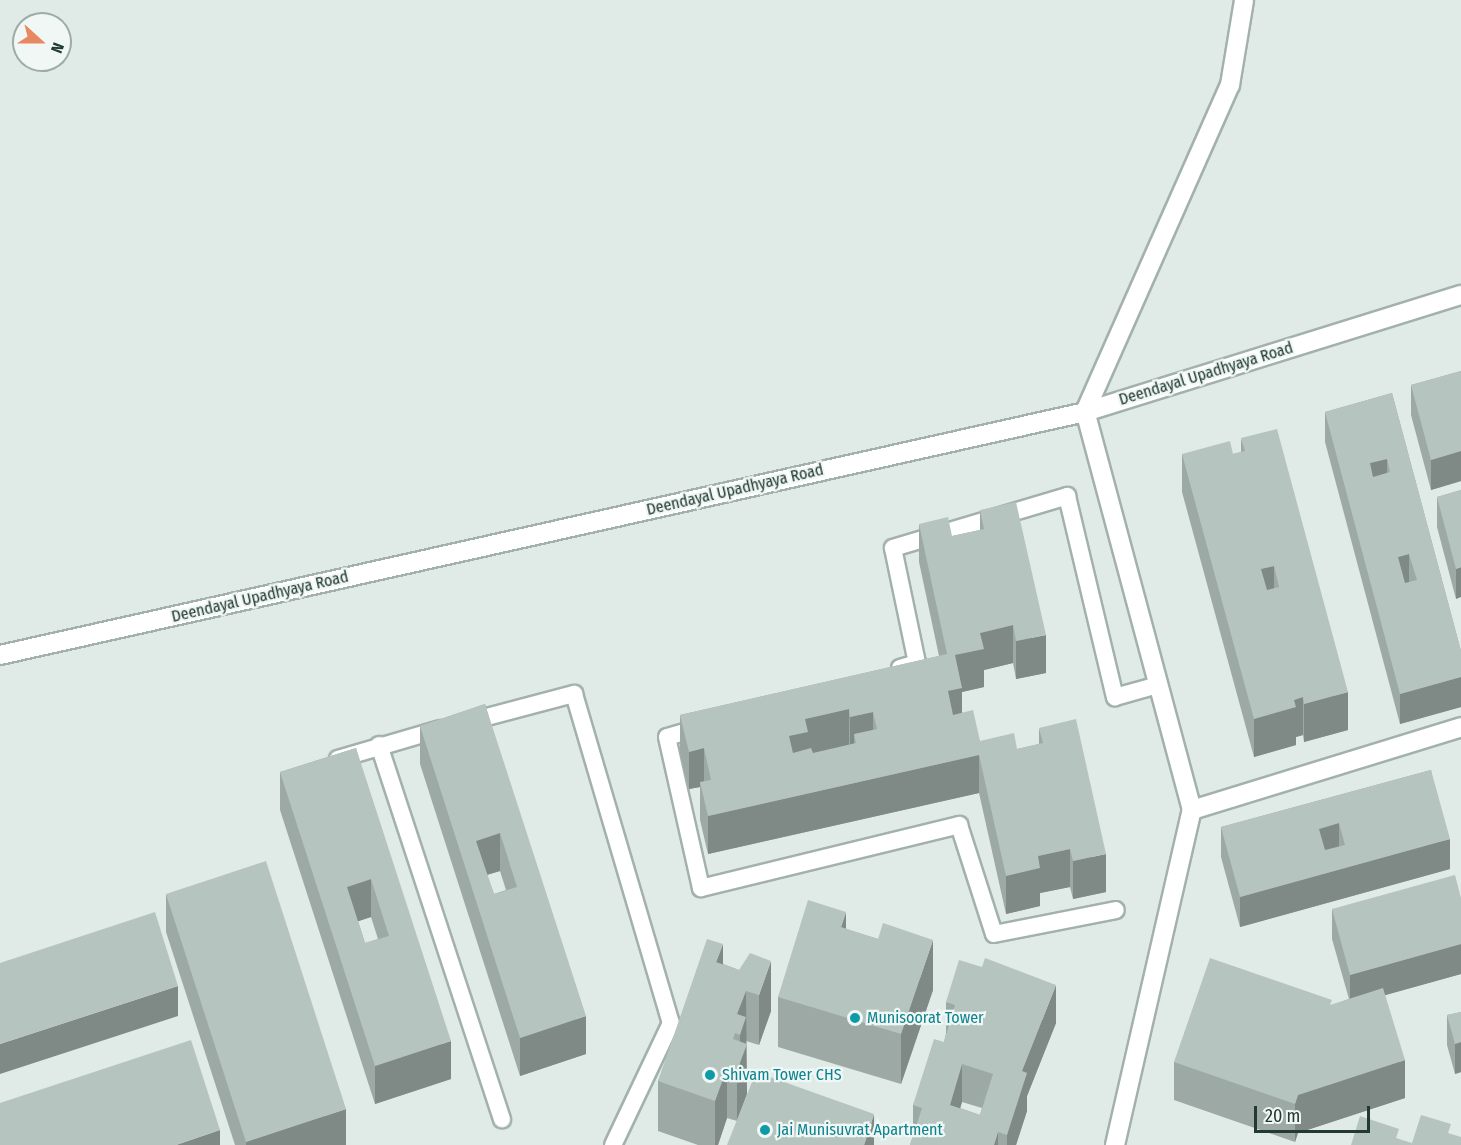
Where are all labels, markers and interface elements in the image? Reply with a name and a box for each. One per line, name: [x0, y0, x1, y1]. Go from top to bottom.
north arrow: [12, 12, 72, 72]
text: N: [47, 40, 68, 56]
street label: Deendayal Upadhyaya Road: [1117, 338, 1295, 410]
street label: Deendayal Upadhyaya Road: [645, 460, 825, 520]
street label: Deendayal Upadhyaya Road: [170, 567, 350, 627]
place label: Munisoorat Tower: [867, 1008, 984, 1028]
marker: Munisoorat Tower: [848, 1011, 862, 1025]
place label: Shivam Tower CHS: [722, 1065, 842, 1085]
marker: Shivam Tower CHS: [703, 1068, 717, 1082]
scale bar: [1257, 1094, 1372, 1132]
text: 20 m: [1265, 1105, 1300, 1127]
place label: Jai Munisuvrat Apartment: [777, 1120, 943, 1140]
marker: Jai Munisuvrat Apartment: [758, 1123, 772, 1137]

